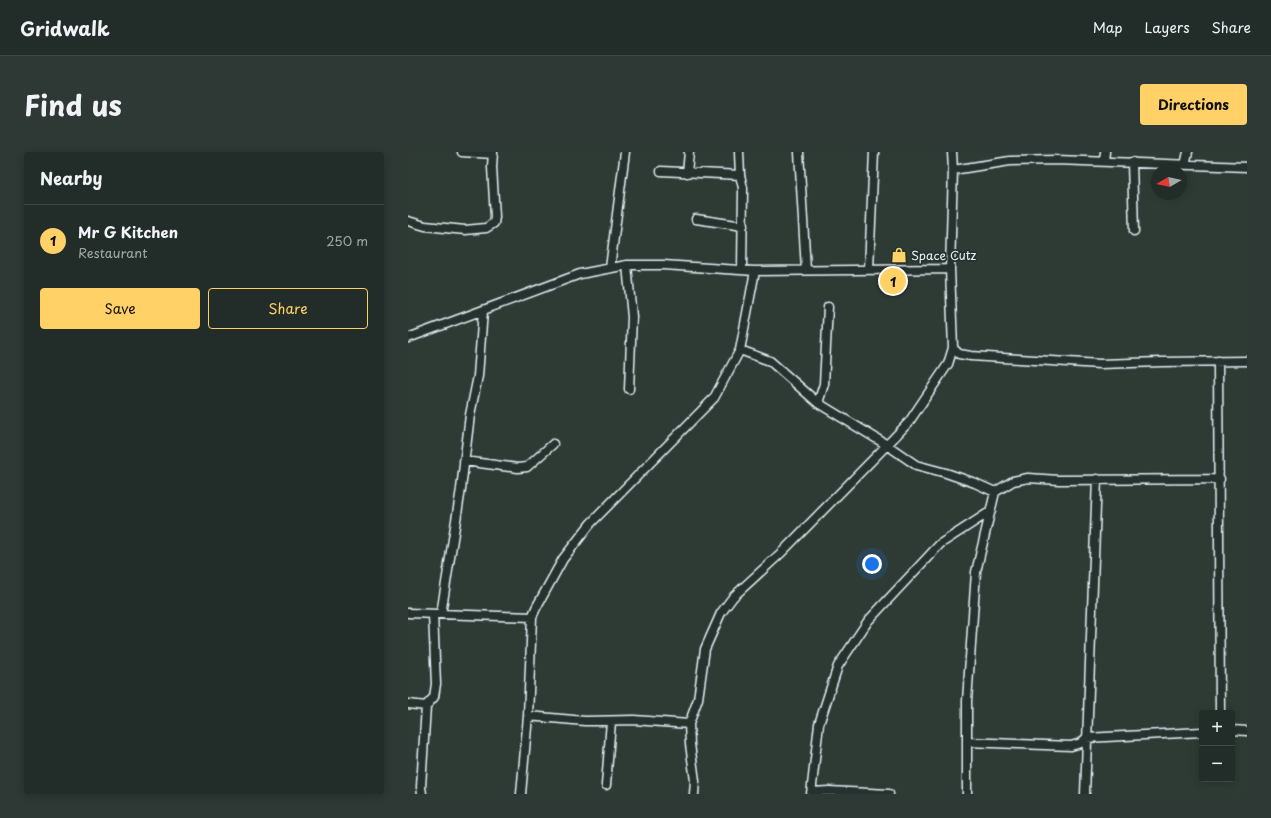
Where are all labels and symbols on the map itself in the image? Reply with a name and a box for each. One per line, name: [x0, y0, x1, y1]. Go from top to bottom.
north arrow: [1151, 164, 1187, 200]
shop icon: Space Cutz: [890, 246, 908, 264]
place label: Space Cutz: [911, 246, 977, 264]
pin: 1: [880, 266, 906, 296]
your location: [862, 554, 882, 574]

